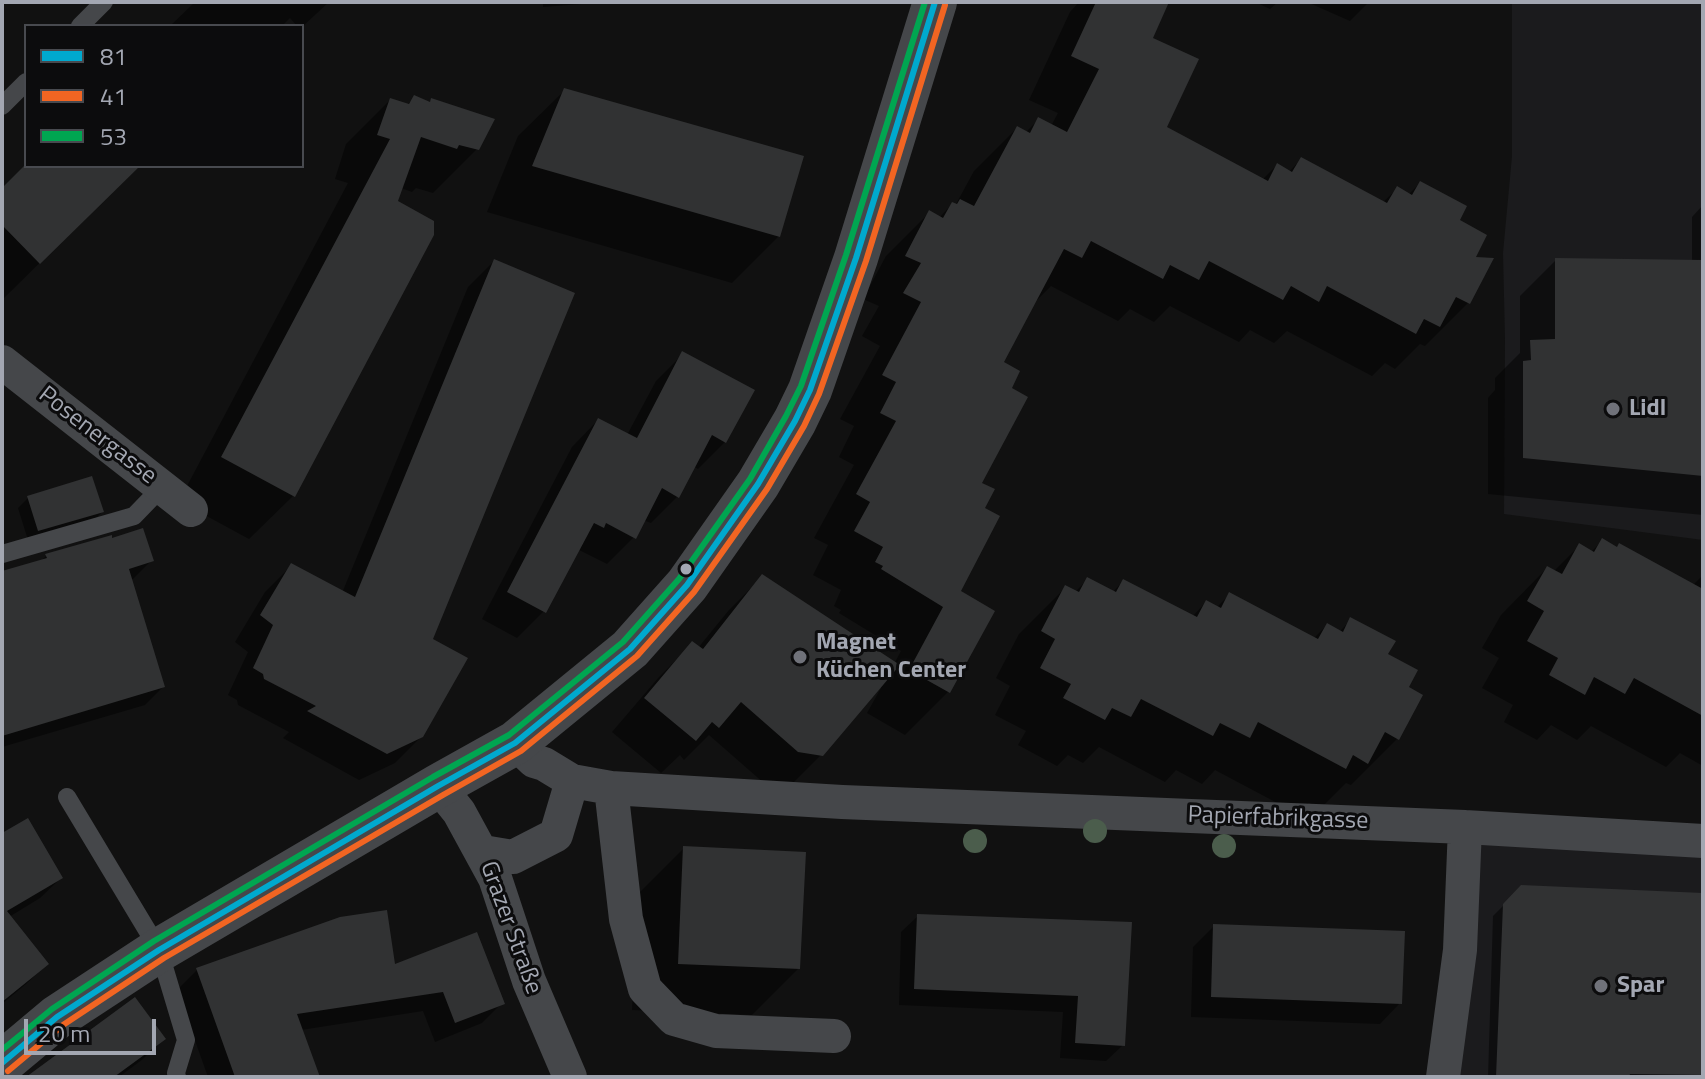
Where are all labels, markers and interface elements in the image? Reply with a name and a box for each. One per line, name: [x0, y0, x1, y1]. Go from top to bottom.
legend: [24, 24, 304, 168]
text: 81: [100, 38, 127, 74]
text: 41: [100, 78, 127, 114]
text: 53: [100, 118, 127, 154]
street label: Posenergasse: [32, 381, 162, 491]
place label: Lidl: [1629, 395, 1666, 423]
marker: Lidl: [1604, 400, 1622, 418]
unlabelled marker: [678, 561, 694, 577]
place label: Magnet Küchen Center: [816, 629, 966, 685]
marker: Magnet Küchen Center: [791, 648, 809, 666]
street label: Papierfabrikgasse: [1187, 801, 1369, 837]
street label: Grazer Straße: [473, 858, 547, 998]
place label: Spar: [1617, 972, 1664, 1000]
marker: Spar: [1592, 977, 1610, 995]
scale bar: [28, 1003, 160, 1053]
text: 20 m: [38, 1015, 90, 1051]

